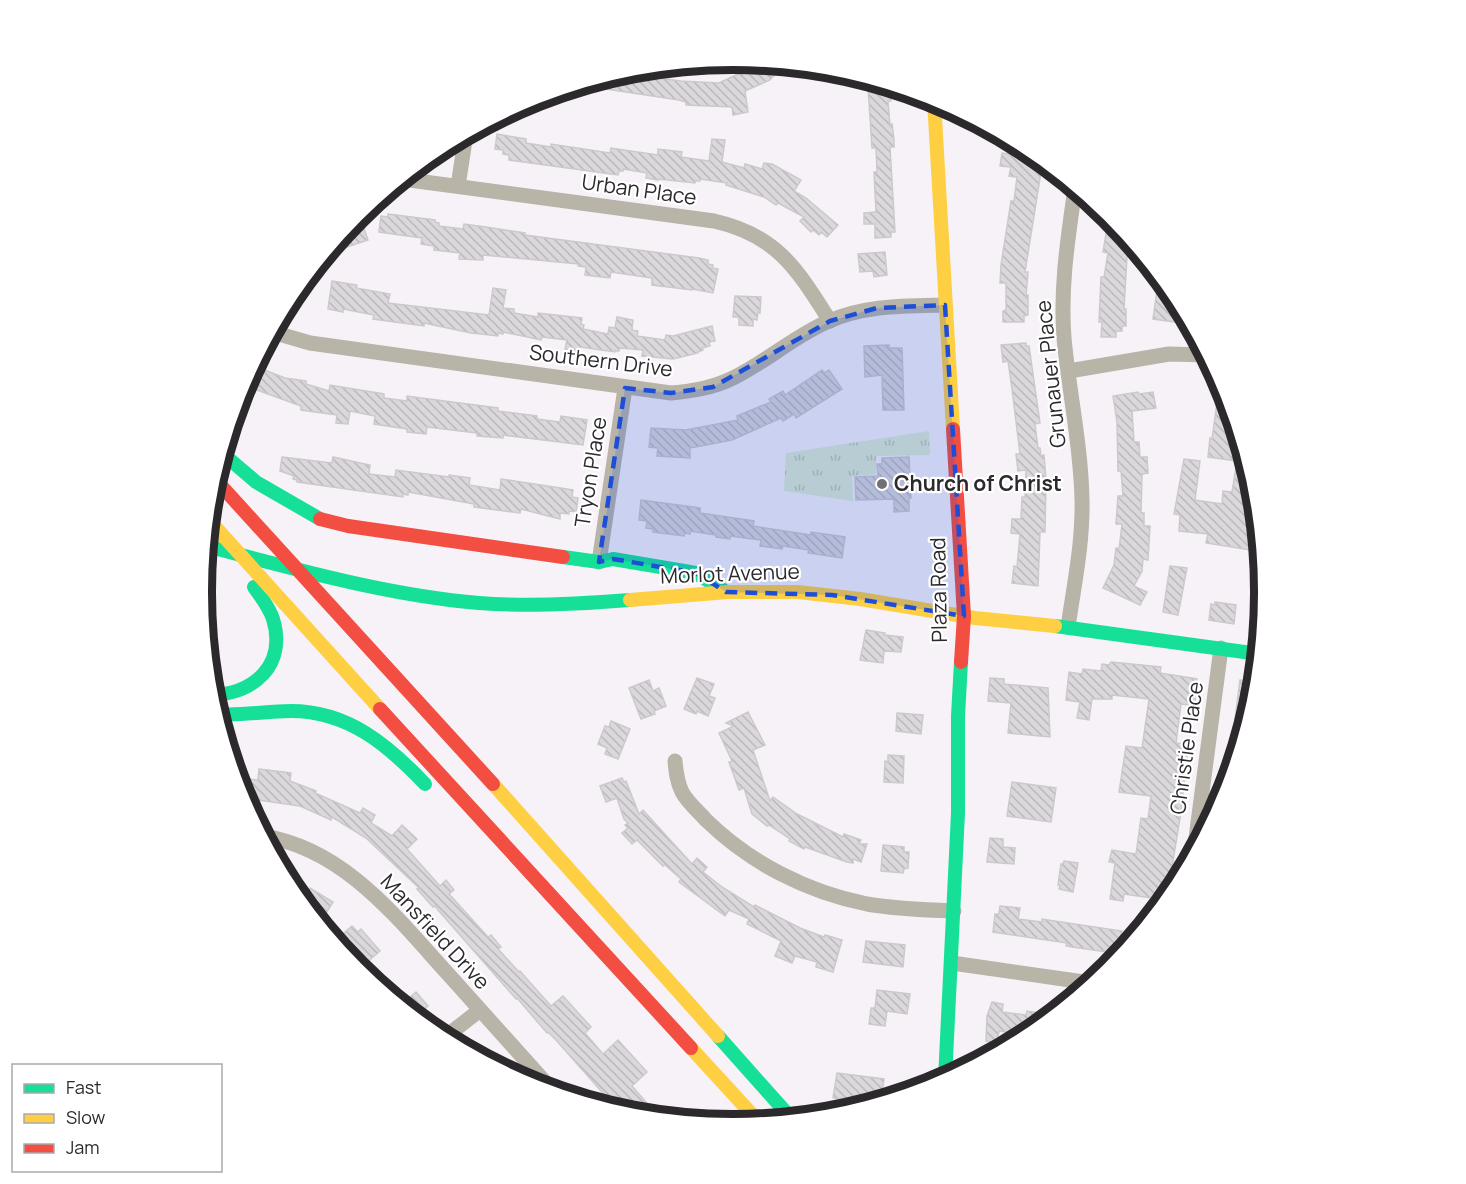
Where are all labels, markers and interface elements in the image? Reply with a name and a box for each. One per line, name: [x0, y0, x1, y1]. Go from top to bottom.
street label: Urban Place: [580, 167, 698, 211]
street label: Grunauer Place: [1028, 299, 1072, 449]
street label: Southern Drive: [528, 337, 674, 383]
street label: Tryon Place: [567, 415, 613, 529]
place label: Church of Christ: [894, 469, 1062, 497]
marker: Church of Christ: [875, 477, 889, 491]
street label: Plaza Road: [923, 537, 953, 643]
street label: Morlot Avenue: [660, 557, 800, 589]
street label: Christie Place: [1163, 680, 1209, 816]
street label: Mansfield Drive: [375, 868, 497, 995]
legend: [12, 1064, 222, 1172]
text: Fast: [66, 1075, 101, 1099]
text: Slow: [66, 1105, 106, 1129]
text: Jam: [66, 1135, 100, 1159]

